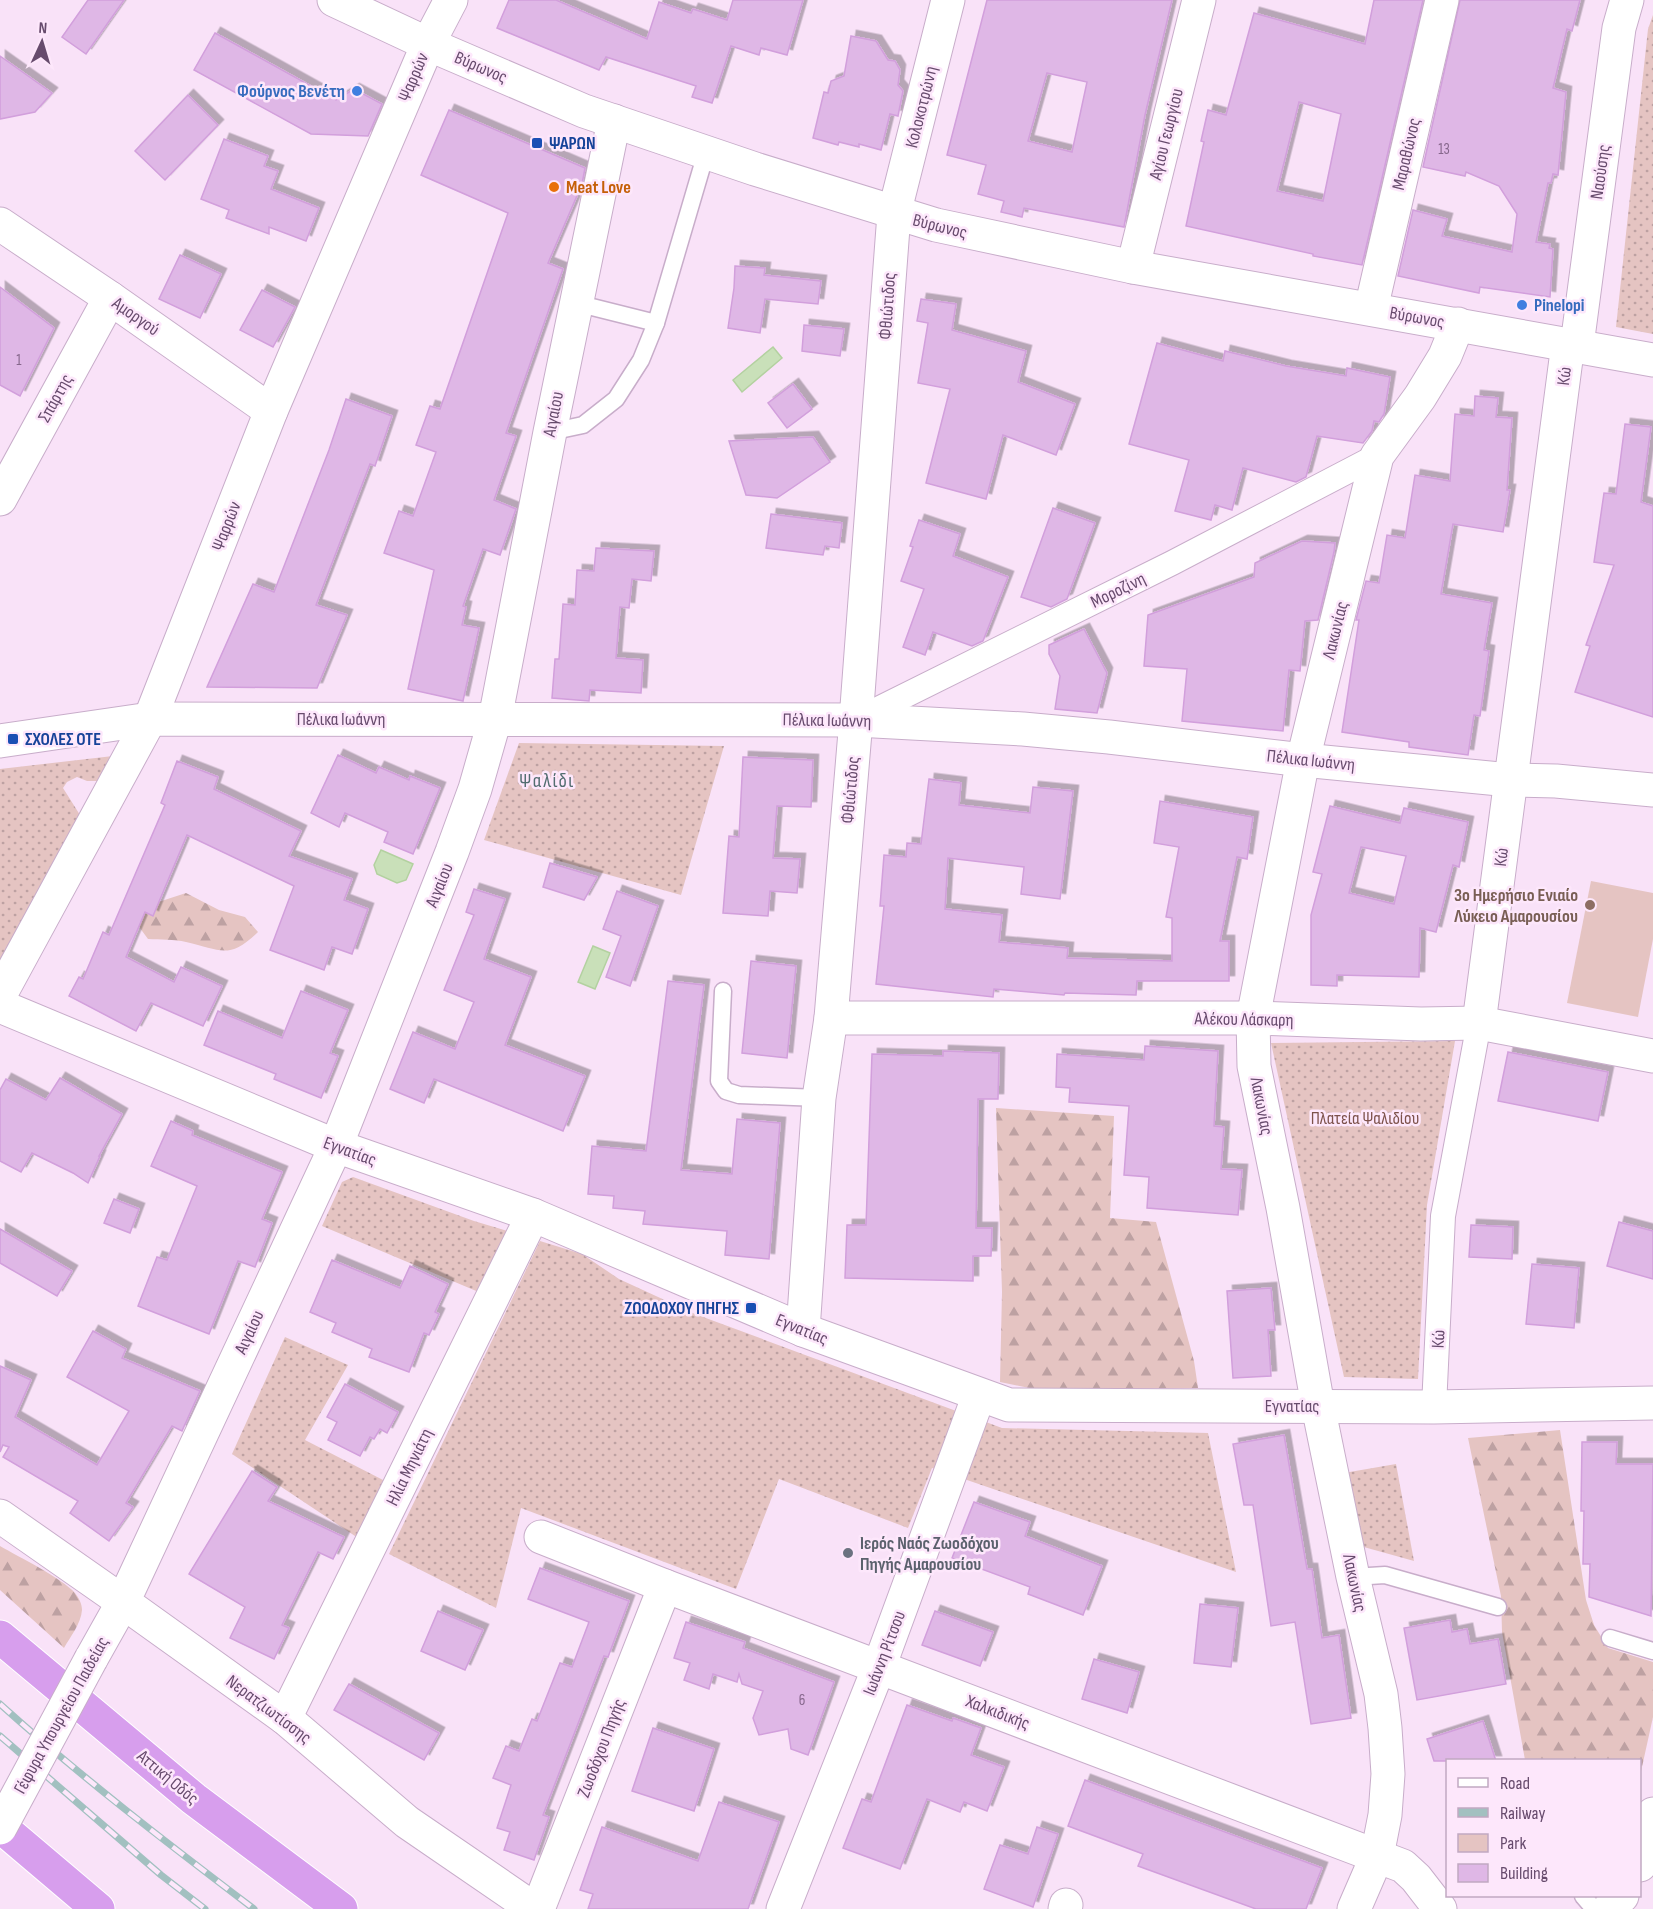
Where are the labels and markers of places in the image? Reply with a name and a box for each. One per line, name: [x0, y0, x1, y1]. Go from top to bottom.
place label: Φούρνος Βενέτη: [237, 81, 345, 102]
marker: Φούρνος Βενέτη: [350, 84, 364, 98]
place label: ΨΑΡΩΝ: [549, 133, 596, 154]
marker: ΨΑΡΩΝ: [530, 136, 544, 150]
place label: Meat Love: [566, 177, 631, 198]
marker: Meat Love: [547, 180, 561, 194]
place label: Pinelopi: [1534, 295, 1584, 316]
marker: Pinelopi: [1515, 298, 1529, 312]
place label: ΣΧΟΛΕΣ ΟΤΕ: [25, 729, 101, 750]
marker: ΣΧΟΛΕΣ ΟΤΕ: [6, 732, 20, 746]
place label: 3ο Ημερήσιο Ενιαίο Λύκειο Αμαρουσίου: [1453, 885, 1578, 927]
marker: 3ο Ημερήσιο Ενιαίο Λύκειο Αμαρουσίου: [1583, 898, 1597, 912]
place label: ΖΩΟΔΟΧΟΥ ΠΗΓΗΣ: [624, 1298, 740, 1319]
marker: ΖΩΟΔΟΧΟΥ ΠΗΓΗΣ: [744, 1301, 758, 1315]
place label: Ιερός Ναός Ζωοδόχου Πηγής Αμαρουσίου: [860, 1533, 999, 1575]
marker: Ιερός Ναός Ζωοδόχου Πηγής Αμαρουσίου: [841, 1546, 855, 1560]

